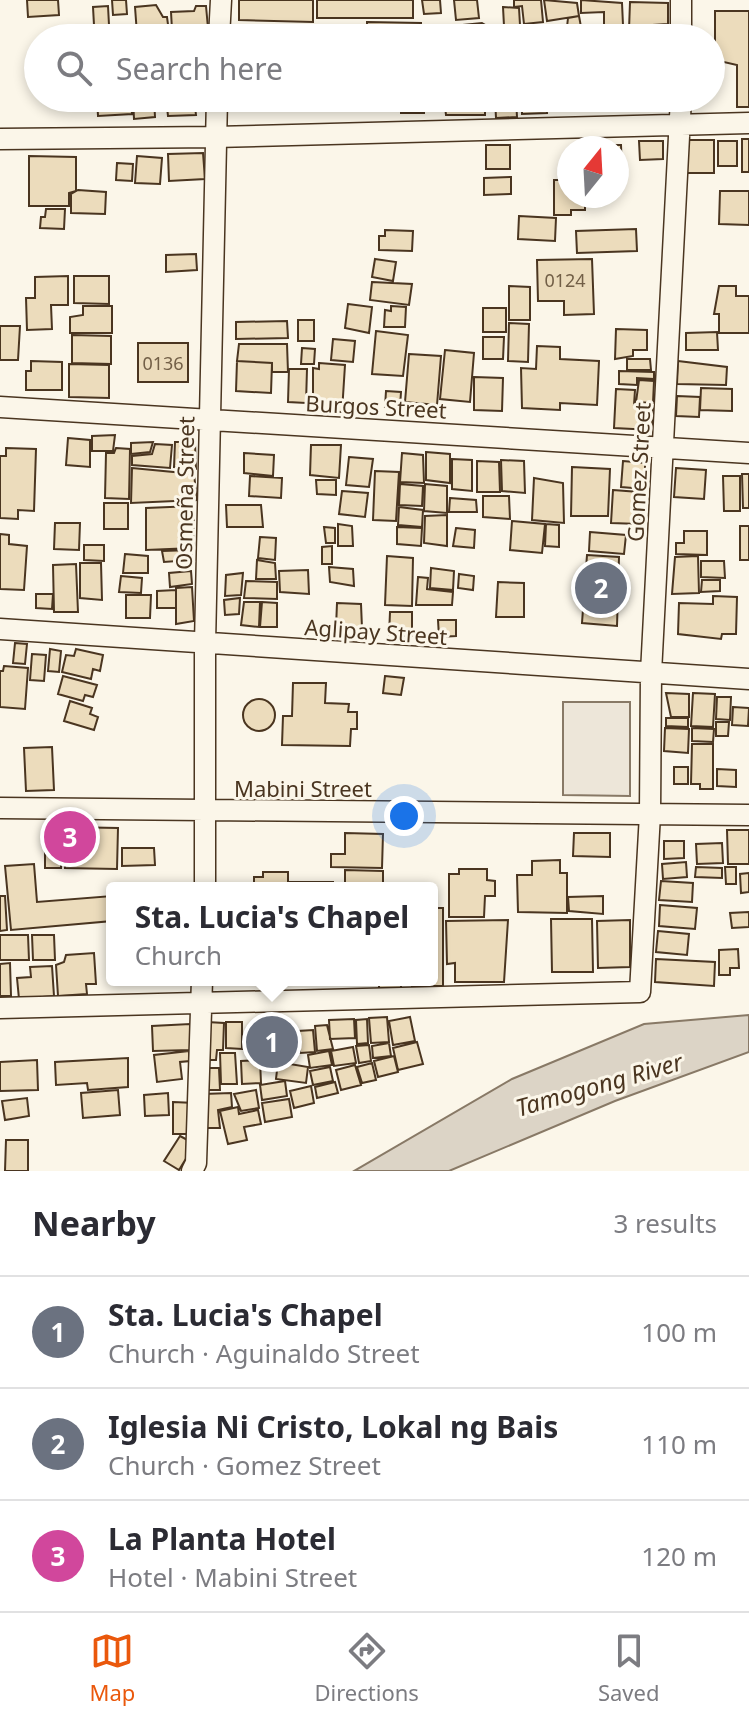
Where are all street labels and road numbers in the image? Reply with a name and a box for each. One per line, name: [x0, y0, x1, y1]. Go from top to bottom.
street label: Burgos Street: [305, 387, 447, 425]
street label: Gomez Street: [619, 401, 657, 542]
street label: Osmeña Street: [168, 416, 200, 570]
street label: Aglipay Street: [304, 611, 449, 651]
street label: Mabini Street: [234, 773, 372, 803]

